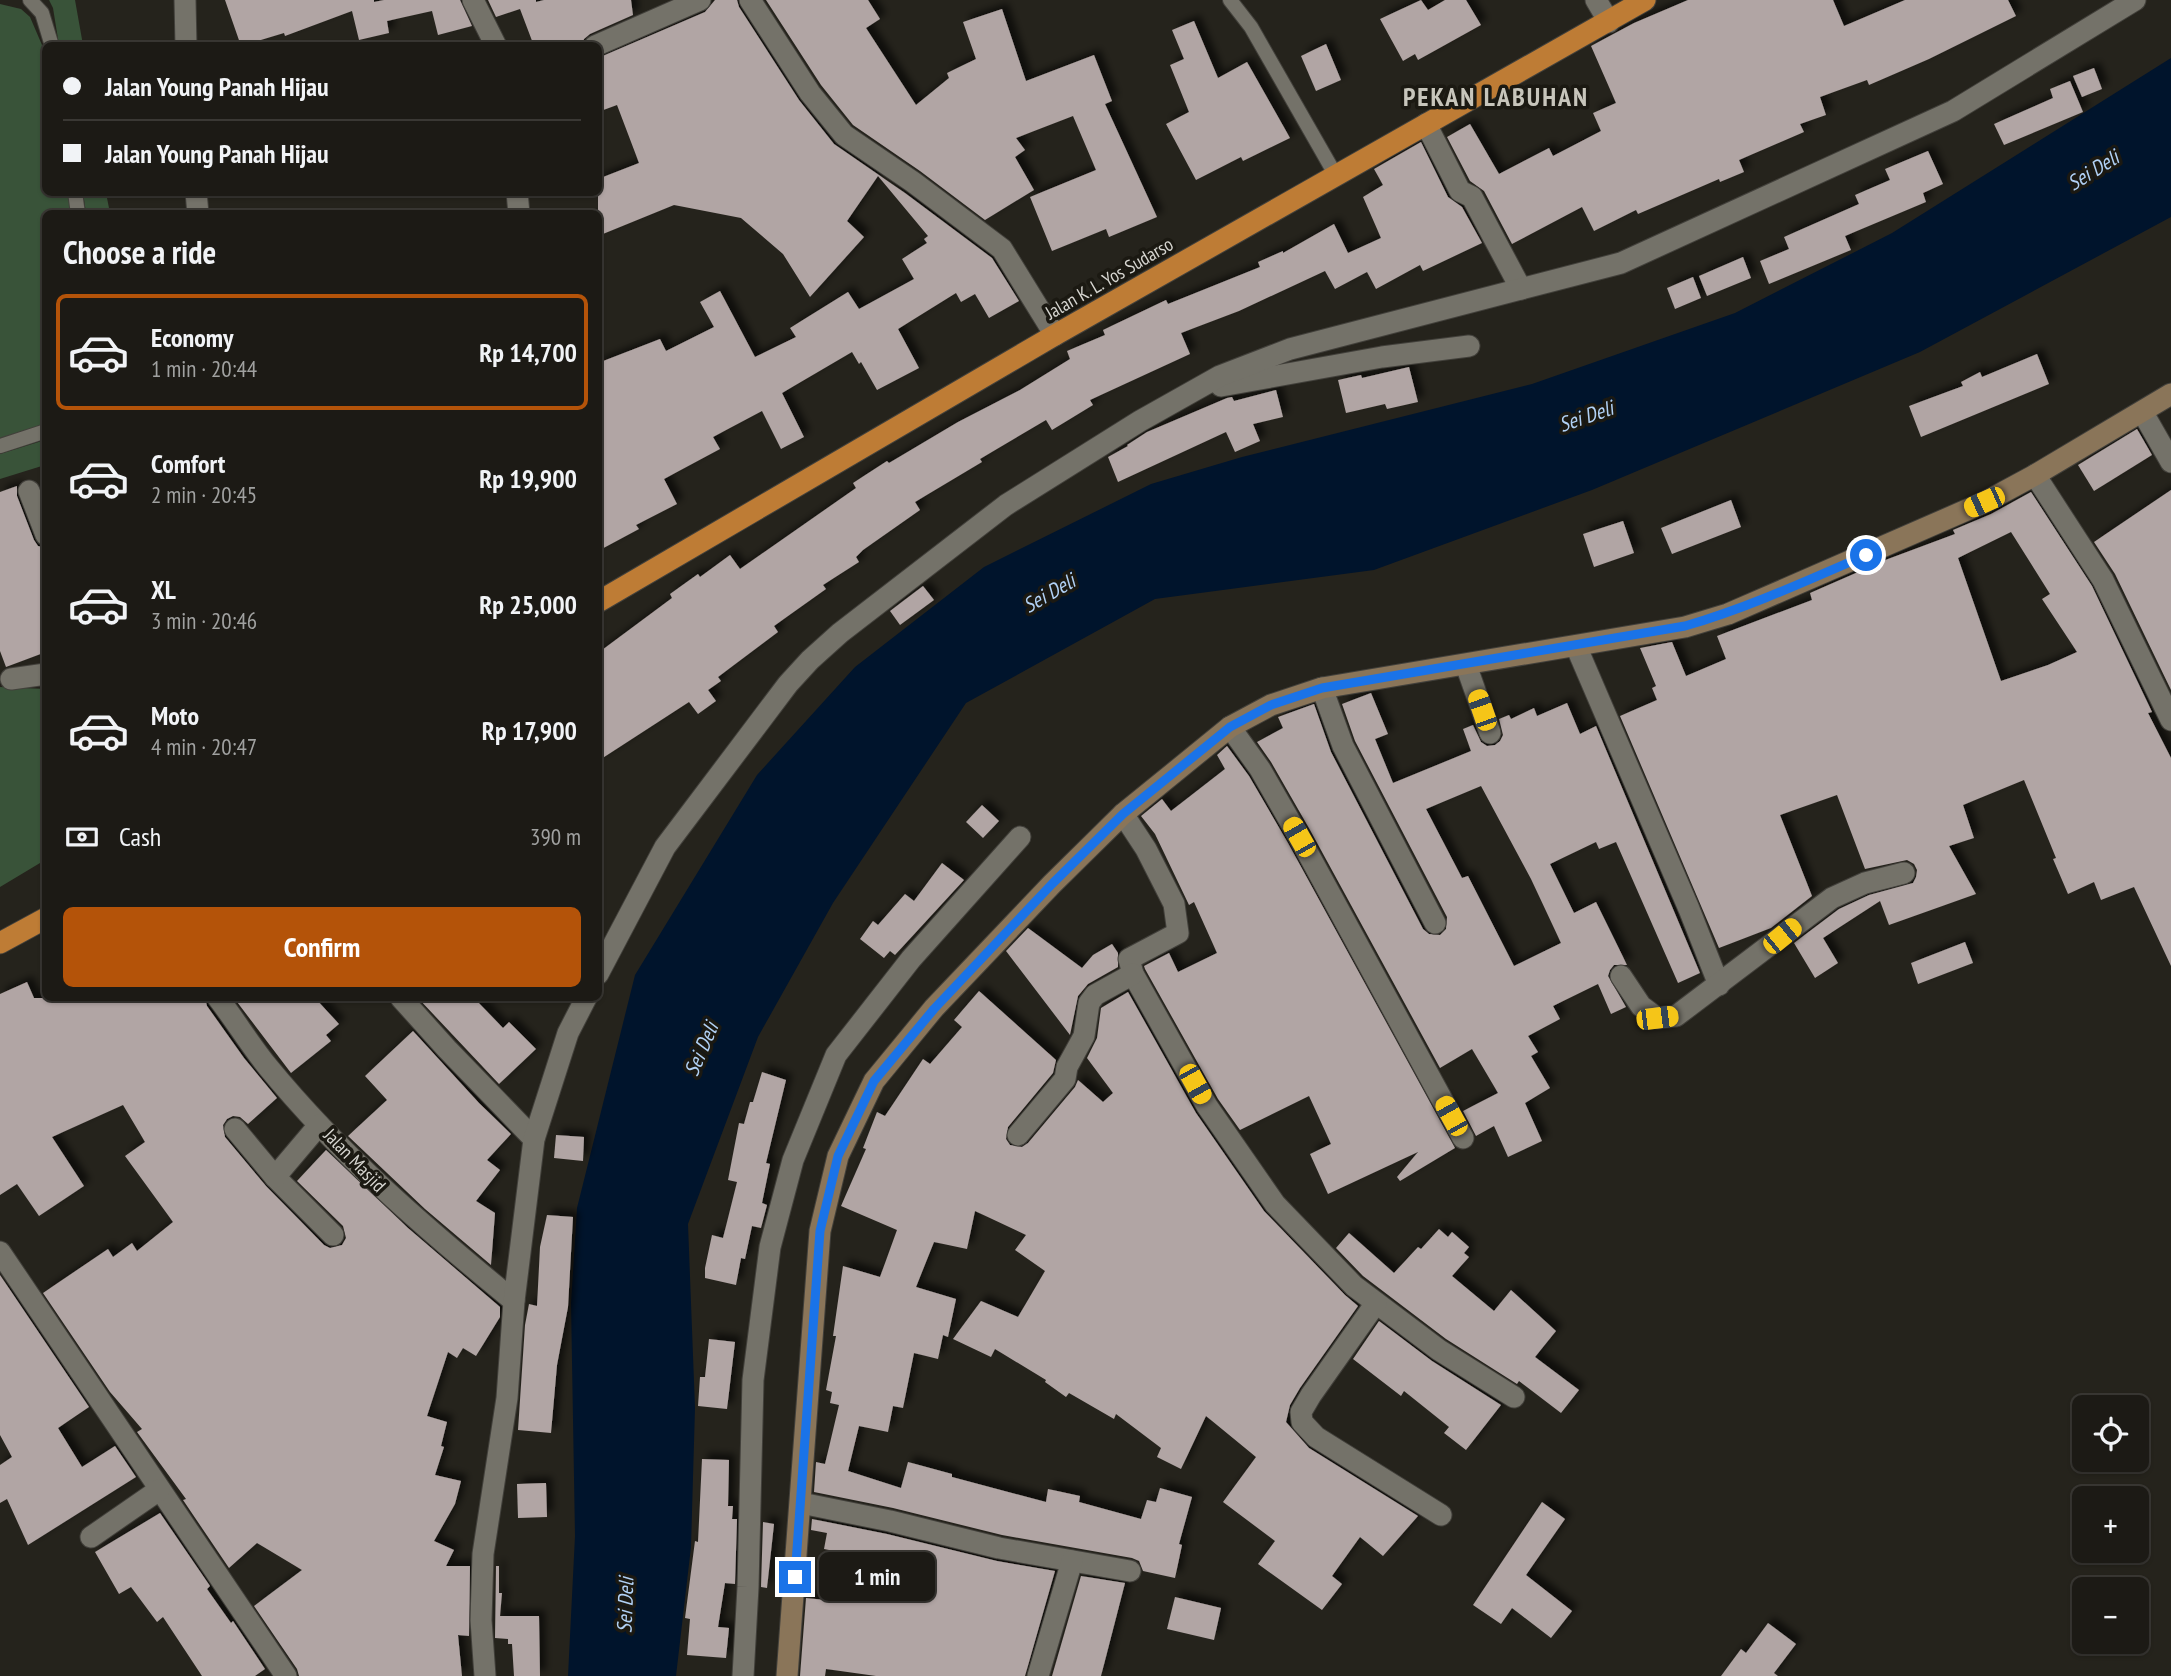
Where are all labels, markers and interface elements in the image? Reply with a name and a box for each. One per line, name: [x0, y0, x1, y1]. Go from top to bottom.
text: Jalan Young Panah Hijau: [105, 70, 329, 103]
district label: PEKAN LABUHAN: [1403, 80, 1589, 113]
text: Jalan Young Panah Hijau: [105, 137, 329, 170]
water label: Sei Deli: [2062, 142, 2126, 196]
text: Choose a ride: [63, 231, 216, 273]
street label: Jalan K. L. Yos Sudarso: [1040, 232, 1177, 325]
icon: car: [67, 321, 130, 384]
text: Economy: [151, 321, 233, 354]
text: Rp 14,700: [479, 336, 577, 369]
text: 1 min · 20:44: [151, 354, 257, 383]
water label: Sei Deli: [1555, 393, 1619, 438]
icon: car: [67, 447, 130, 510]
text: Comfort: [151, 447, 225, 480]
text: Rp 19,900: [479, 462, 577, 495]
text: 2 min · 20:45: [151, 480, 257, 509]
car: [1961, 484, 2008, 520]
route start: [1850, 539, 1882, 571]
water label: Sei Deli: [1018, 566, 1082, 619]
icon: car: [67, 573, 130, 636]
text: XL: [151, 573, 176, 606]
text: Rp 25,000: [479, 588, 577, 621]
text: 3 min · 20:46: [151, 606, 257, 635]
car: [1466, 687, 1499, 733]
icon: car: [67, 699, 130, 762]
text: Moto: [151, 699, 199, 732]
text: Rp 17,900: [482, 714, 577, 747]
text: 4 min · 20:47: [151, 732, 257, 761]
car: [1280, 814, 1319, 860]
icon: cash: [63, 818, 101, 856]
text: Cash: [119, 820, 161, 853]
text: 390 m: [530, 822, 581, 851]
button: Confirm: [63, 907, 581, 987]
car: [1760, 915, 1805, 957]
car: [1635, 1005, 1680, 1031]
water label: Sei Deli: [678, 1016, 725, 1080]
car: [1176, 1061, 1215, 1107]
car: [1432, 1093, 1471, 1139]
street label: Jalan Masjid: [318, 1122, 391, 1197]
map controls: [2072, 1395, 2149, 1654]
button: locate: [2072, 1395, 2149, 1472]
button: +: [2072, 1486, 2149, 1563]
callout: 1 min: [820, 1552, 935, 1602]
route end: [779, 1561, 811, 1593]
text: 1 min: [854, 1562, 900, 1591]
water label: Sei Deli: [611, 1574, 640, 1633]
button: −: [2072, 1577, 2149, 1654]

